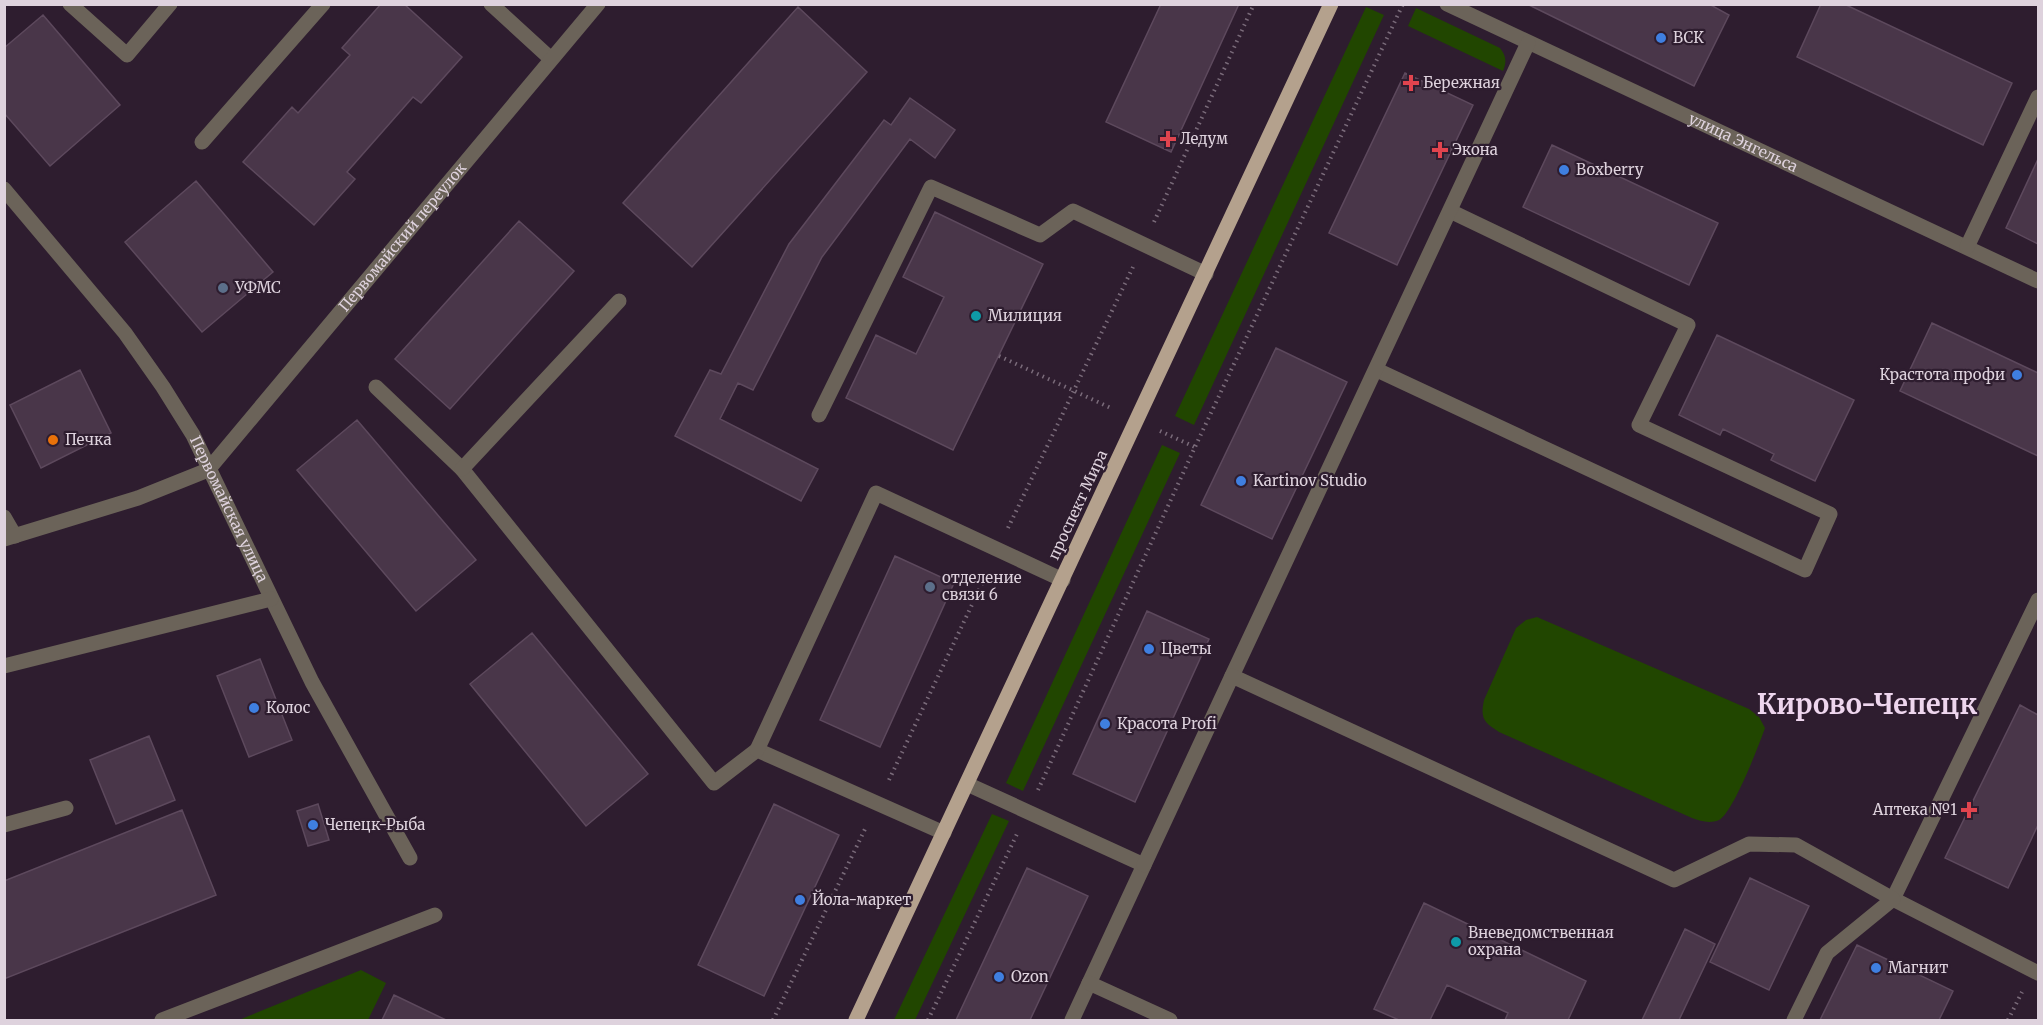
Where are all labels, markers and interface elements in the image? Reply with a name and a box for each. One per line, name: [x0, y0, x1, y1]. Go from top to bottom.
place label: ВСК: [1673, 28, 1704, 47]
marker: ВСК: [1654, 31, 1668, 45]
place label: Бережная: [1423, 73, 1500, 92]
marker: Бережная: [1404, 76, 1418, 90]
street label: улица Энгельса: [1686, 109, 1801, 176]
place label: Ледум: [1180, 129, 1228, 148]
marker: Ледум: [1161, 132, 1175, 146]
place label: Экона: [1452, 140, 1498, 159]
marker: Экона: [1433, 143, 1447, 157]
street label: Первомайский переулок: [335, 158, 470, 315]
place label: Boxberry: [1576, 160, 1644, 179]
marker: Boxberry: [1557, 163, 1571, 177]
place label: УФМС: [234, 278, 281, 297]
marker: УФМС: [216, 281, 230, 295]
place label: Милиция: [988, 306, 1062, 325]
marker: Милиция: [969, 309, 983, 323]
place label: Крастота профи: [1880, 365, 2005, 384]
marker: Крастота профи: [2010, 368, 2024, 382]
place label: Печка: [65, 430, 111, 449]
marker: Печка: [46, 433, 60, 447]
street label: Первомайская улица: [186, 433, 273, 585]
street label: проспект Мира: [1044, 447, 1111, 563]
place label: Kartinov Studio: [1253, 471, 1367, 490]
marker: Kartinov Studio: [1234, 474, 1248, 488]
place label: отделение связи 6: [942, 568, 1022, 604]
marker: отделение связи 6: [923, 580, 937, 594]
place label: Цветы: [1161, 639, 1212, 658]
marker: Цветы: [1142, 642, 1156, 656]
district label: Кирово-Чепецк: [1757, 687, 1977, 721]
place label: Колос: [266, 698, 311, 717]
marker: Колос: [247, 701, 261, 715]
place label: Красота Profi: [1117, 714, 1217, 733]
marker: Красота Profi: [1098, 717, 1112, 731]
place label: Аптека №1: [1872, 800, 1957, 819]
marker: Аптека №1: [1962, 803, 1976, 817]
place label: Чепецк-Рыба: [325, 815, 425, 834]
marker: Чепецк-Рыба: [306, 818, 320, 832]
place label: Йола-маркет: [812, 889, 911, 909]
marker: Йола-маркет: [793, 893, 807, 907]
place label: Вневедомственная охрана: [1468, 923, 1614, 959]
marker: Вневедомственная охрана: [1449, 935, 1463, 949]
place label: Магнит: [1888, 958, 1948, 977]
marker: Магнит: [1869, 961, 1883, 975]
place label: Ozon: [1011, 967, 1049, 986]
marker: Ozon: [992, 970, 1006, 984]

